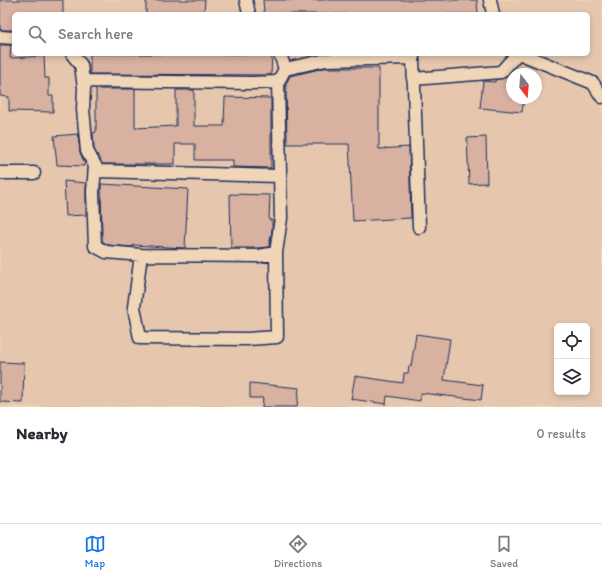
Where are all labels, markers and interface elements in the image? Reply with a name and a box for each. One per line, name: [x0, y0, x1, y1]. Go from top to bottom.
search box: [12, 12, 590, 56]
icon: search: [26, 23, 48, 45]
text: Search here: [58, 25, 133, 43]
north arrow: [506, 68, 542, 104]
map controls: [554, 323, 590, 395]
button: locate: [554, 323, 590, 359]
button: layers: [554, 359, 590, 395]
text: Nearby: [16, 423, 68, 443]
text: 0 results: [536, 426, 586, 441]
tab: Map: [84, 533, 106, 570]
tab: Directions: [274, 533, 322, 570]
tab: Saved: [490, 533, 518, 570]

